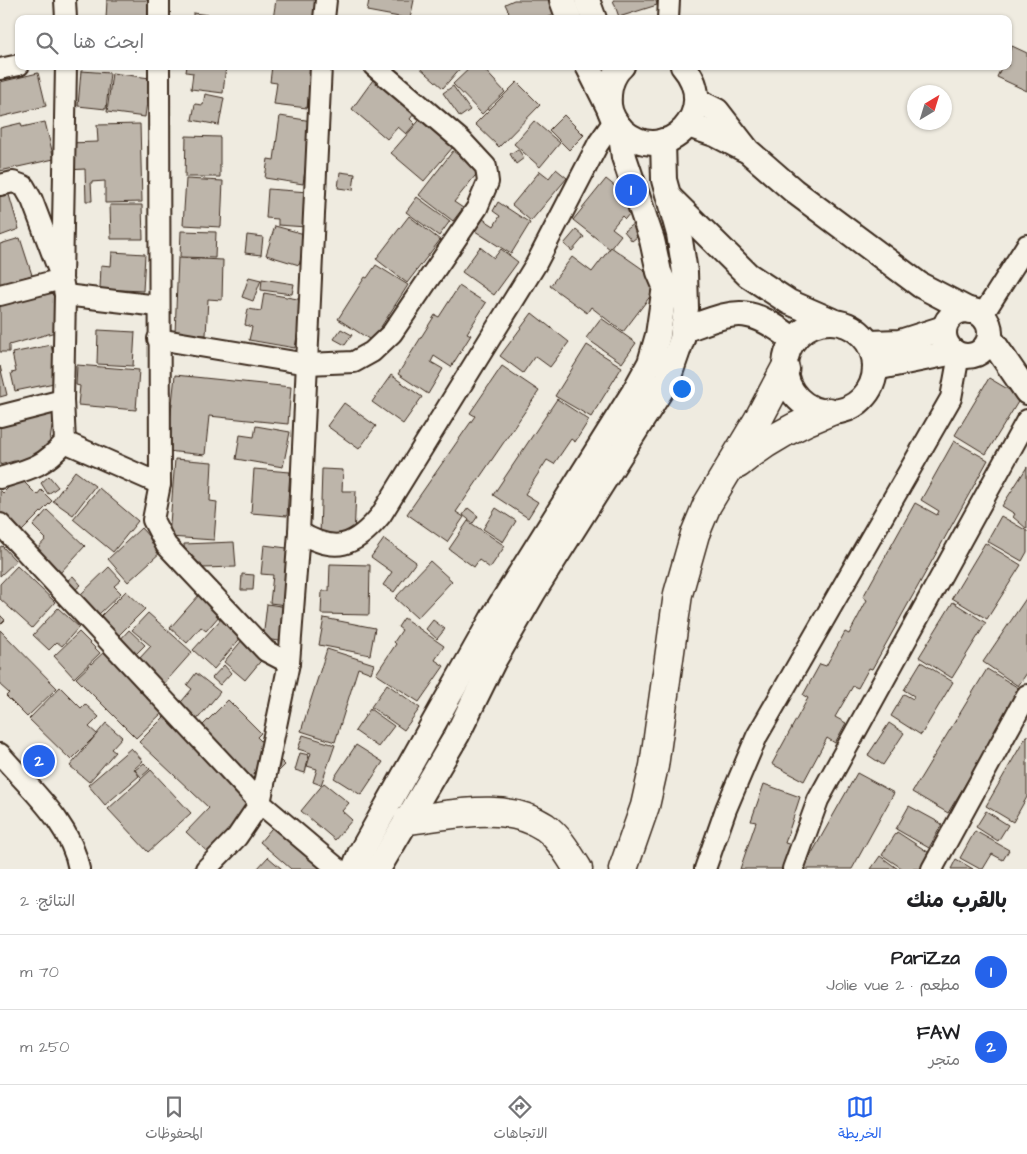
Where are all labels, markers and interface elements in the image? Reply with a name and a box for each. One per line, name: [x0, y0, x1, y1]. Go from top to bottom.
search box: [15, 15, 1012, 70]
icon: search: [33, 29, 61, 57]
text: ابحث هنا: [73, 29, 144, 56]
north arrow: [907, 85, 952, 130]
pin: 1: [615, 171, 647, 209]
your location: [669, 376, 695, 402]
pin: 2: [23, 742, 55, 780]
text: بالقرب منك: [906, 886, 1007, 915]
text: النتائج: 2: [20, 890, 75, 912]
text: PariZza: [891, 945, 960, 972]
text: 70 m: [20, 961, 59, 983]
text: 1: [990, 961, 992, 983]
text: مطعم · Jolie vue 2: [826, 974, 960, 996]
text: FAW: [917, 1020, 960, 1047]
text: 250 m: [20, 1036, 69, 1058]
text: 2: [986, 1036, 996, 1058]
text: متجر: [929, 1049, 960, 1071]
tab: المحفوظات: [145, 1093, 203, 1146]
tab: الاتجاهات: [493, 1093, 548, 1146]
tab: الخريطة: [838, 1093, 882, 1146]

